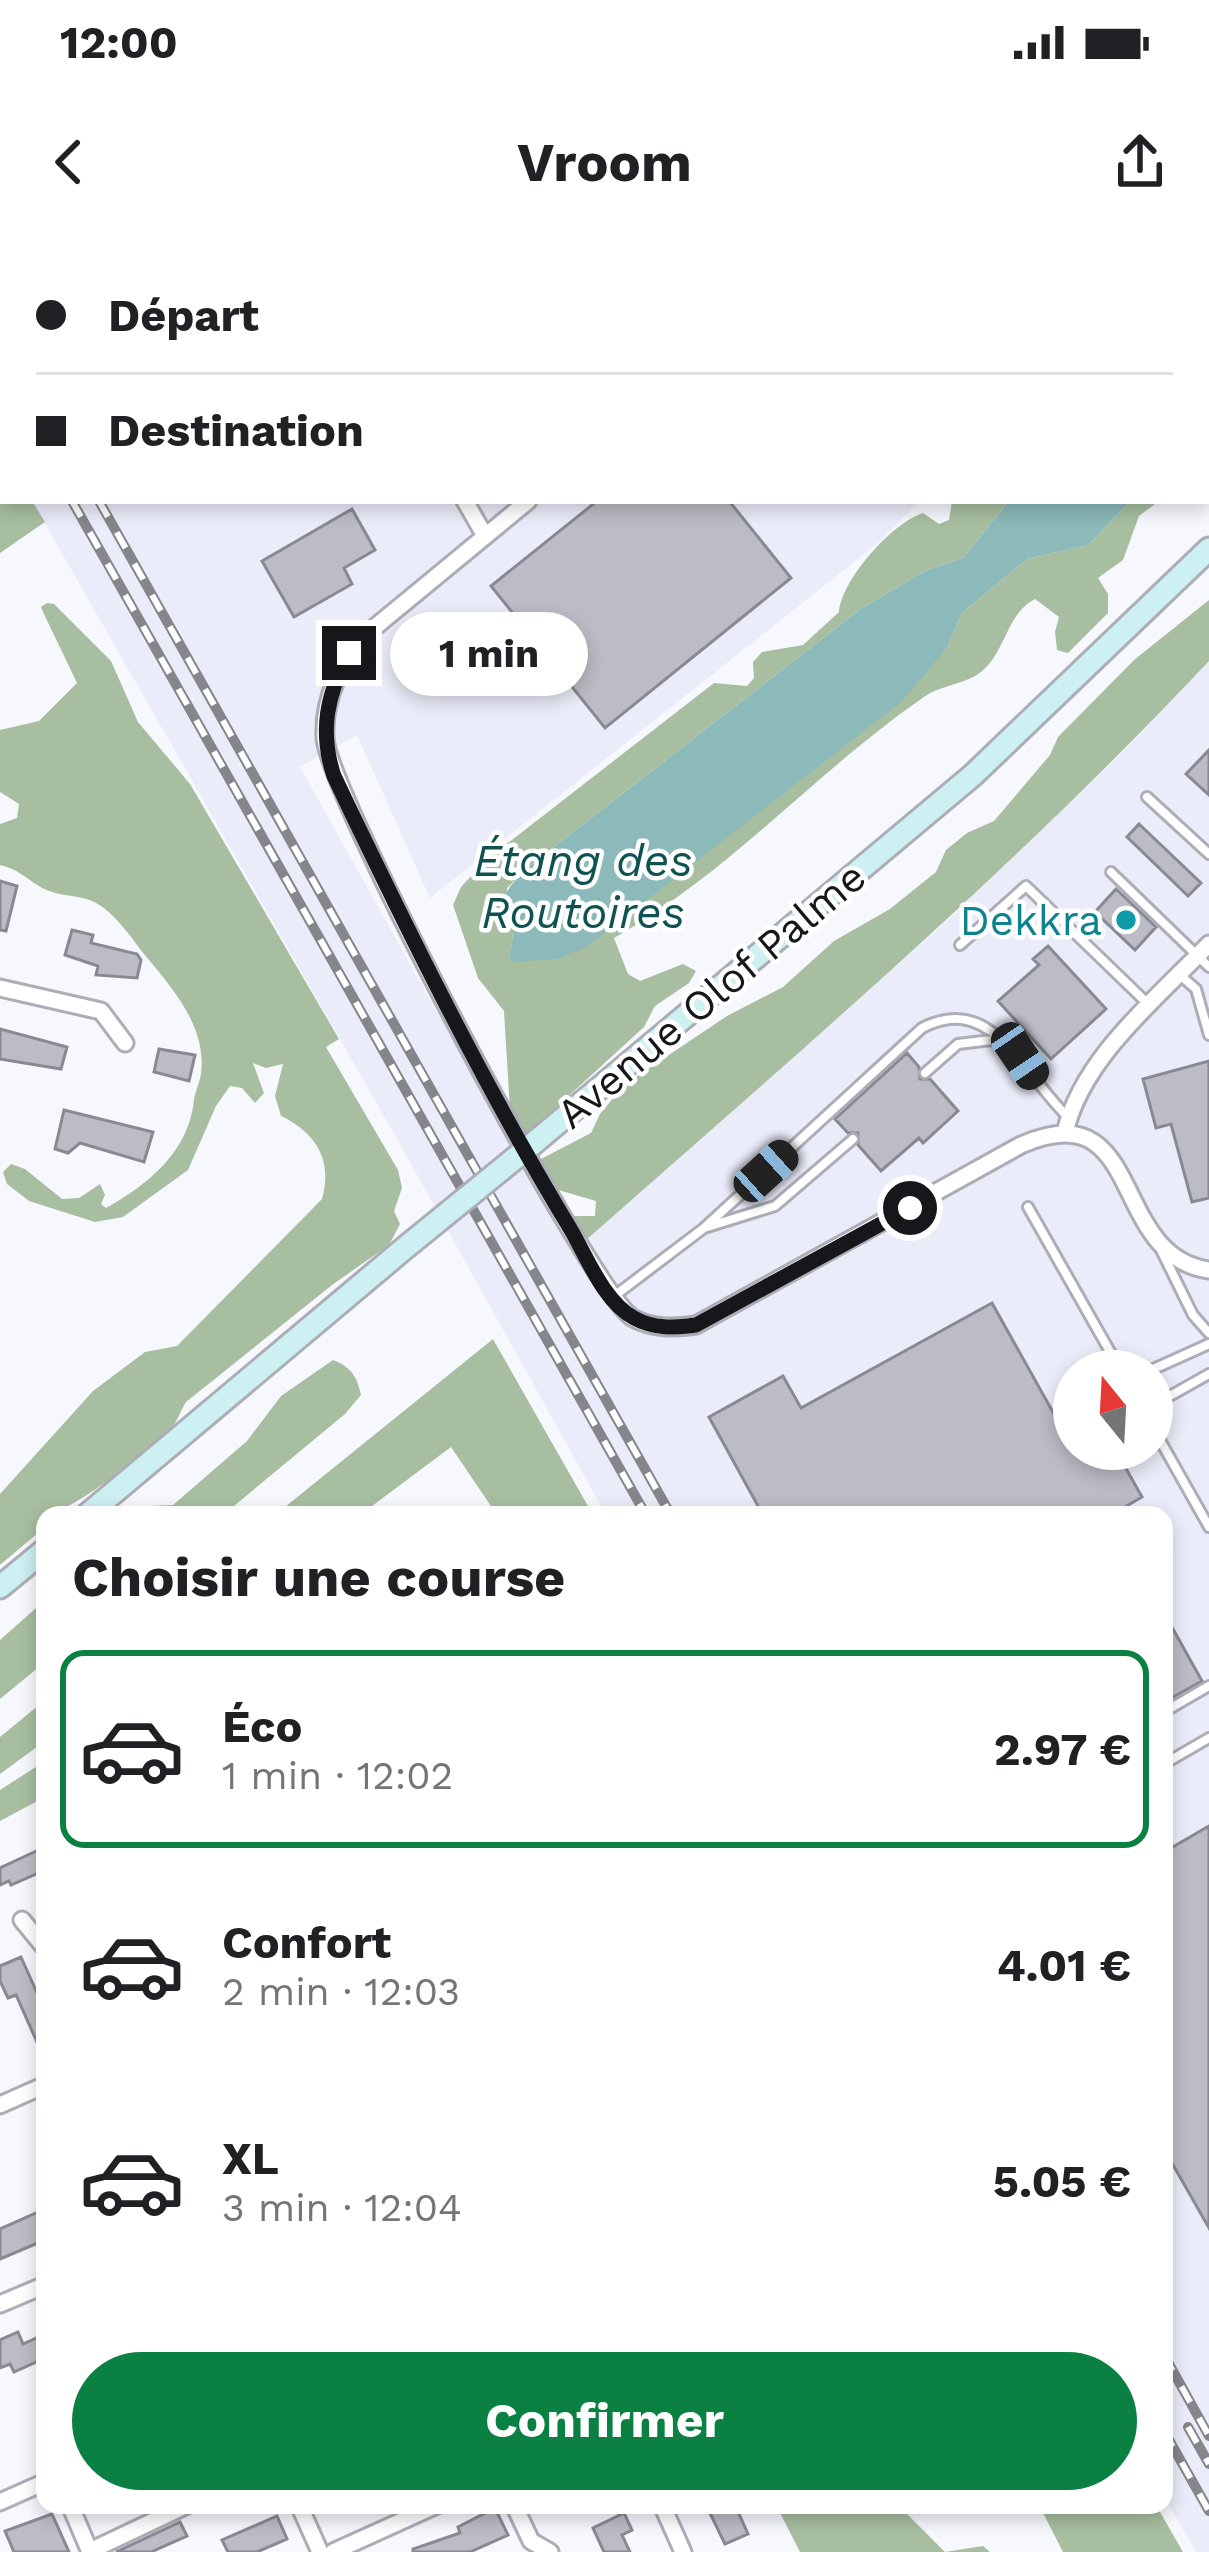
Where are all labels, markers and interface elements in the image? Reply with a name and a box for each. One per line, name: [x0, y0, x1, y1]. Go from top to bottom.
text: 12:00: [60, 16, 178, 69]
icon: back: [36, 129, 102, 195]
icon: share: [1107, 129, 1173, 195]
text: Vroom: [517, 131, 692, 194]
text: Départ: [108, 289, 259, 342]
text: Destination: [108, 404, 364, 457]
callout: 1 min: [391, 611, 589, 695]
route end: [322, 626, 376, 680]
text: 1 min: [439, 631, 539, 676]
water label: Étang des Routoires: [473, 834, 693, 939]
street label: Avenue Olof Palme: [547, 852, 875, 1138]
place label: Dekkra: [960, 896, 1102, 945]
marker: Dekkra: [1113, 907, 1139, 933]
car: [985, 1016, 1055, 1096]
car: [727, 1134, 805, 1208]
route start: [883, 1181, 937, 1235]
north arrow: [1053, 1350, 1173, 1470]
map controls: [1053, 1350, 1173, 1470]
text: Choisir une course: [72, 1546, 565, 1609]
icon: car: [78, 1695, 186, 1803]
text: Éco: [222, 1700, 303, 1753]
text: 2.97 €: [994, 1723, 1131, 1776]
text: 1 min · 12:02: [222, 1753, 453, 1798]
icon: car: [78, 1911, 186, 2019]
text: Confort: [222, 1916, 391, 1969]
text: 4.01 €: [997, 1939, 1131, 1992]
text: 2 min · 12:03: [222, 1969, 460, 2014]
icon: car: [78, 2127, 186, 2235]
text: XL: [222, 2132, 279, 2185]
text: 5.05 €: [993, 2155, 1131, 2208]
text: 3 min · 12:04: [222, 2185, 462, 2230]
button: Confirmer: [72, 2352, 1137, 2490]

